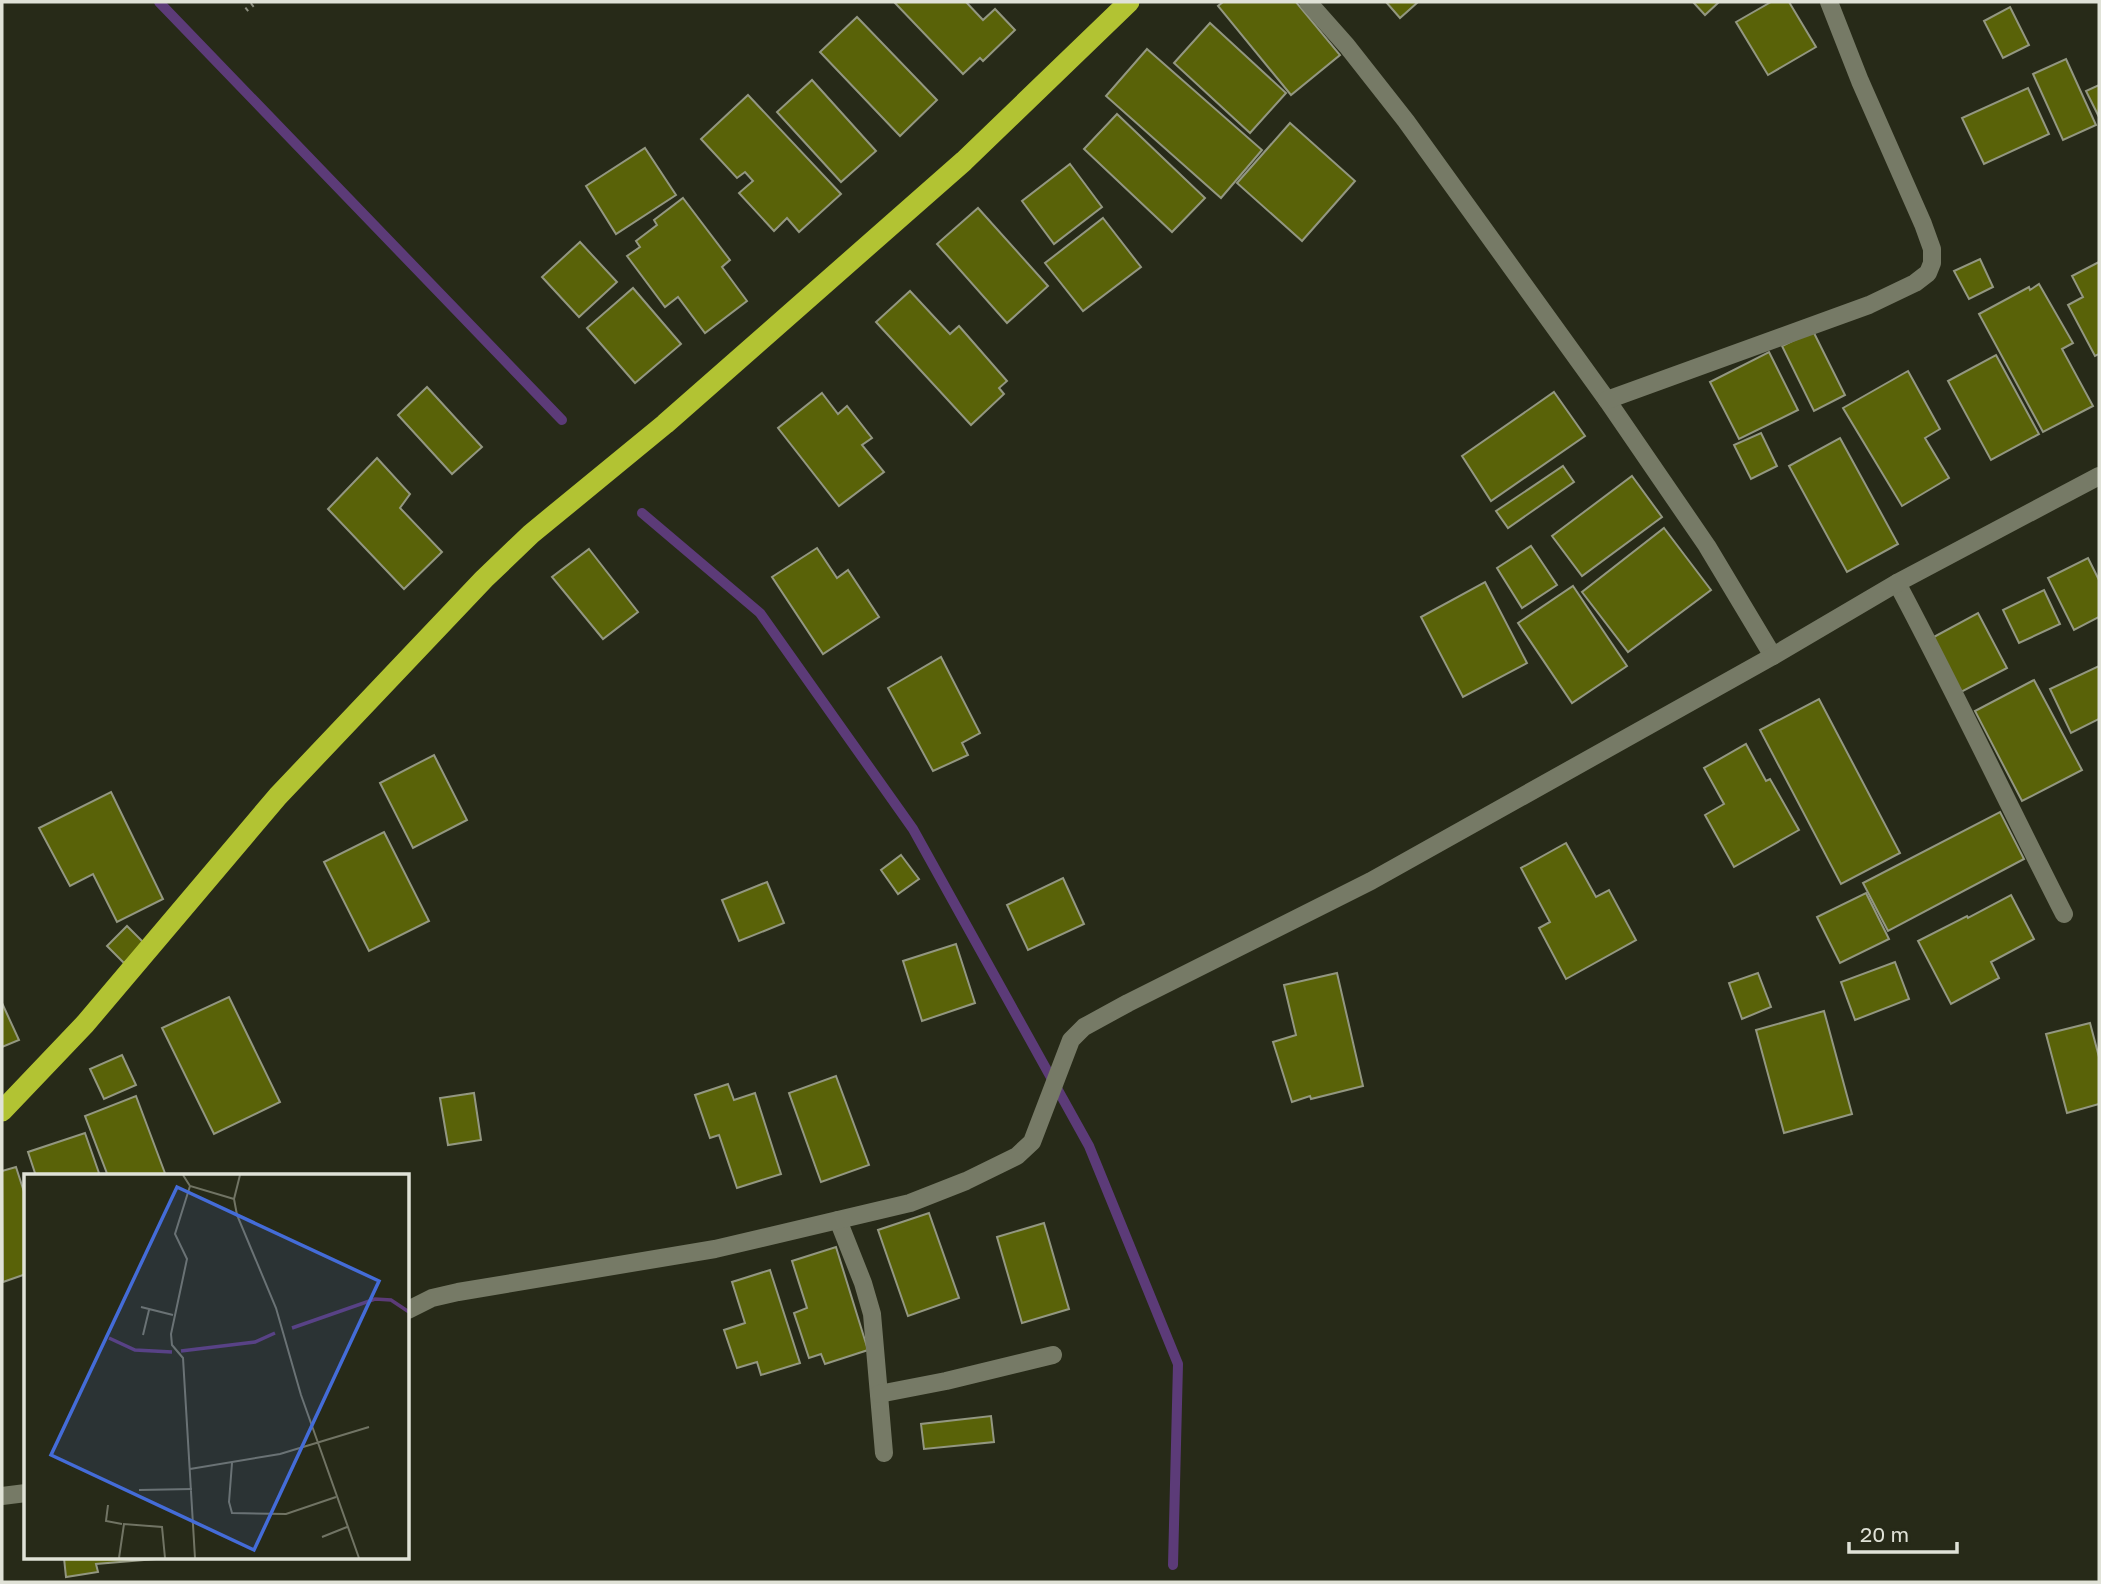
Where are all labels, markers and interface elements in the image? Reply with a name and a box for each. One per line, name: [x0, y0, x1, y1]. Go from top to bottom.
inset map: [24, 1174, 410, 1560]
scale bar: [1849, 1510, 1958, 1554]
text: 20 m: [1860, 1521, 1909, 1547]

